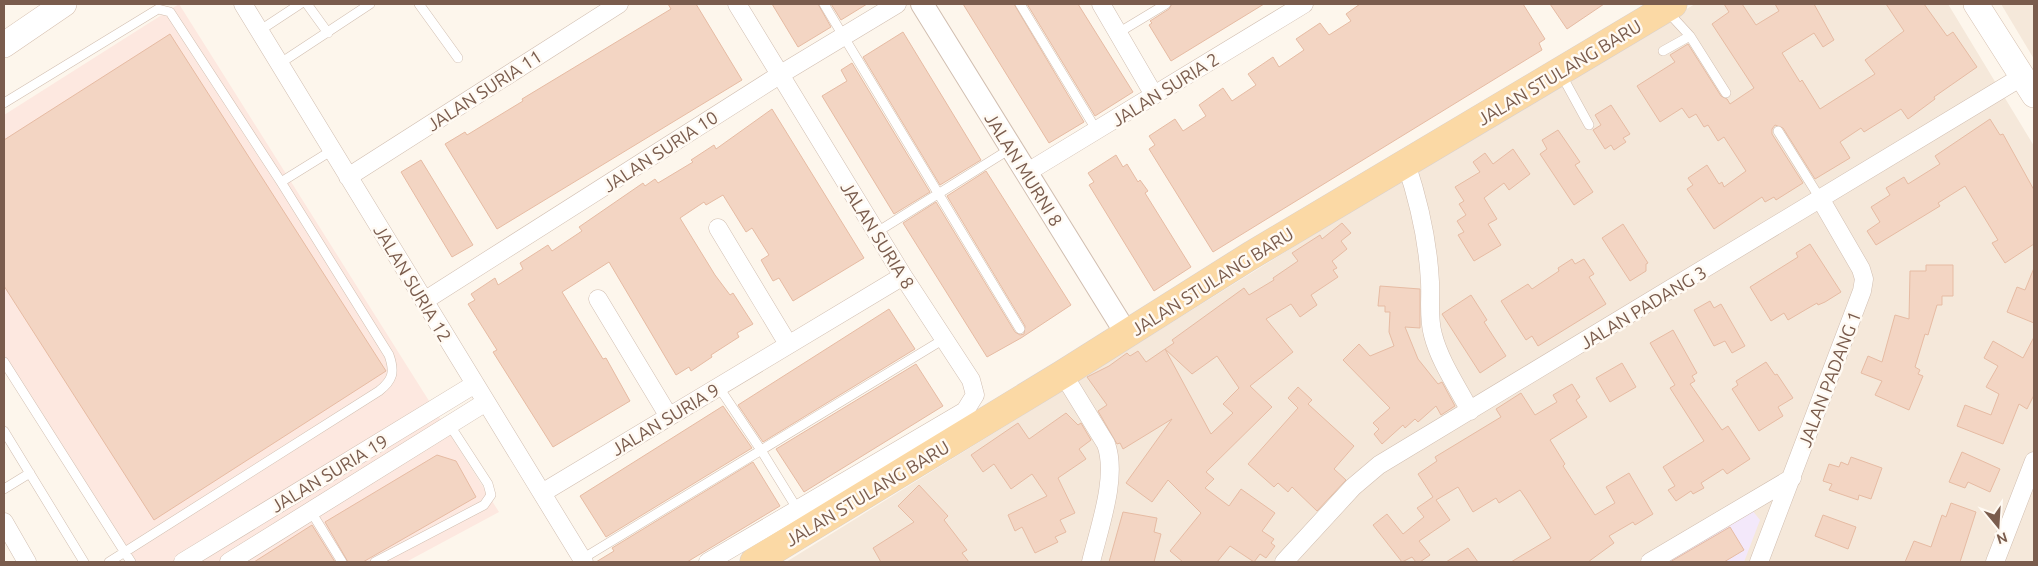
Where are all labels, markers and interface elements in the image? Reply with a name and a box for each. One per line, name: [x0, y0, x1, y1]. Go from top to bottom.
street label: JALAN STULANG BARU: [1474, 15, 1644, 129]
street label: JALAN SURIA 11: [423, 46, 545, 134]
street label: JALAN SURIA 2: [1108, 48, 1222, 130]
street label: JALAN SURIA 10: [599, 107, 721, 195]
street label: JALAN MURNI 8: [981, 109, 1067, 229]
street label: JALAN SURIA 8: [837, 178, 919, 292]
street label: JALAN SURIA 12: [370, 221, 456, 345]
street label: JALAN STULANG BARU: [1127, 223, 1297, 339]
street label: JALAN PADANG 3: [1576, 261, 1710, 353]
street label: JALAN PADANG 1: [1794, 308, 1864, 450]
street label: JALAN SURIA 9: [607, 379, 723, 459]
street label: JALAN SURIA 19: [267, 430, 391, 516]
street label: JALAN STULANG BARU: [782, 436, 952, 550]
north arrow: [1973, 501, 2023, 551]
text: N: [1995, 529, 2009, 548]

